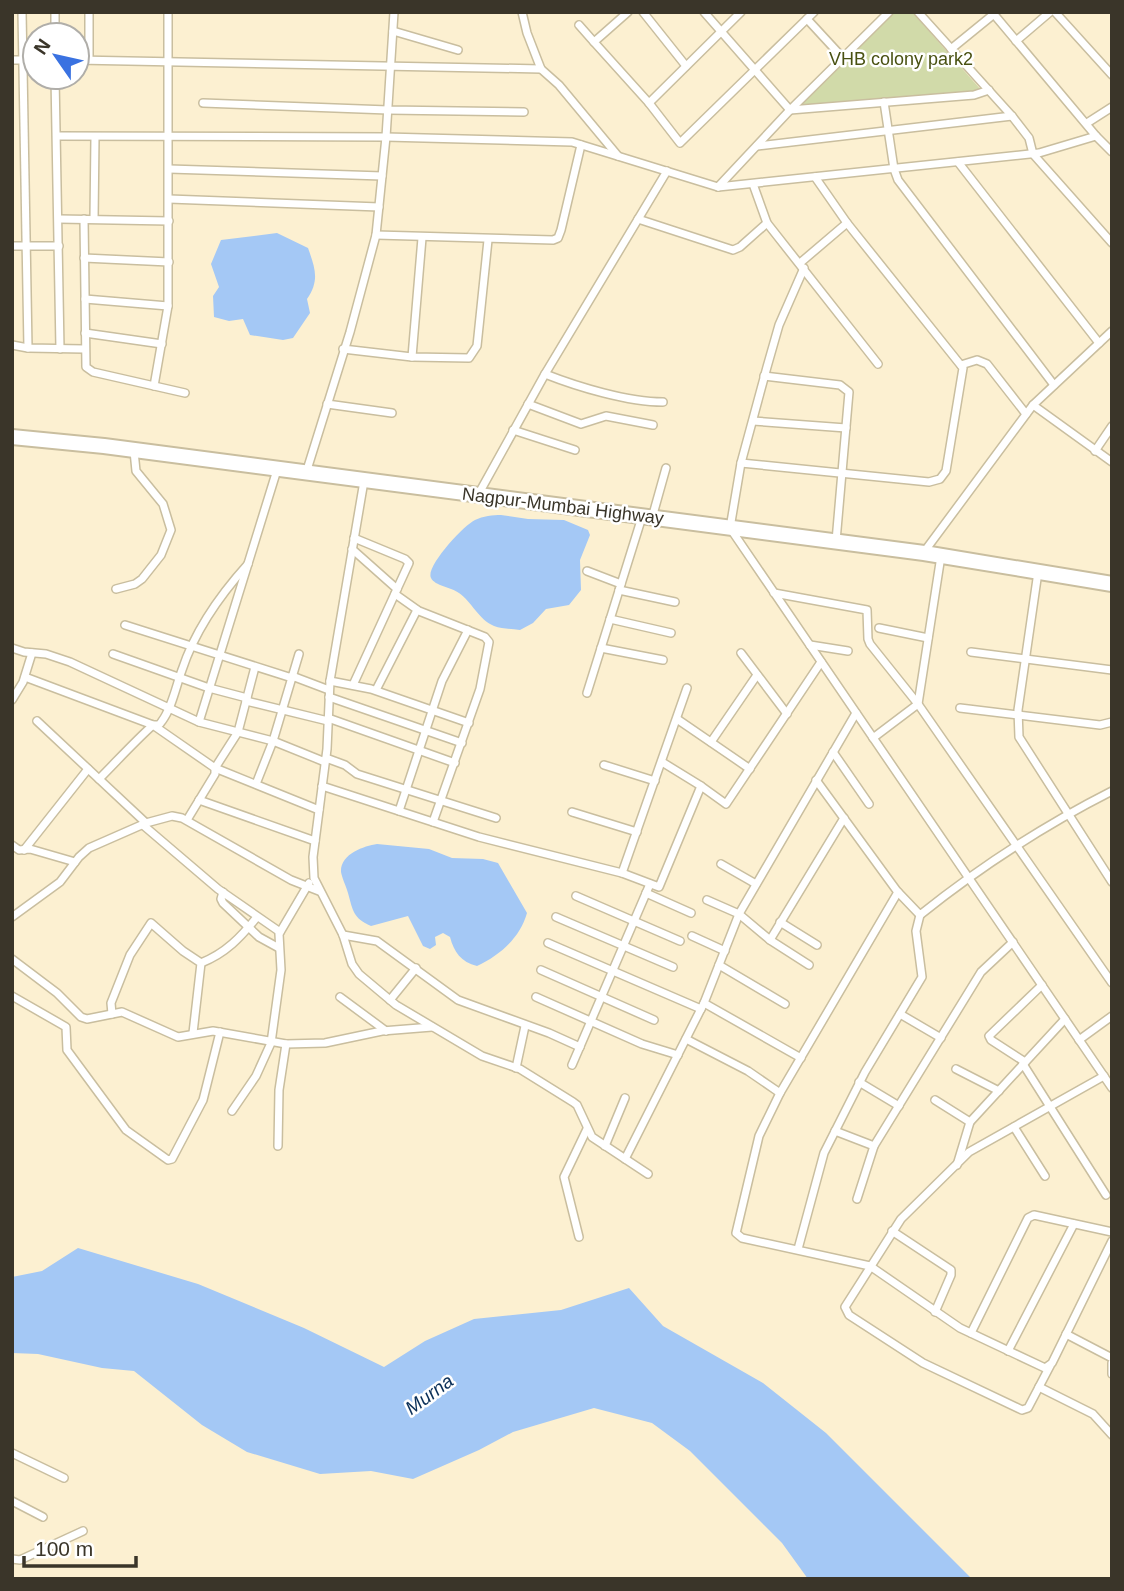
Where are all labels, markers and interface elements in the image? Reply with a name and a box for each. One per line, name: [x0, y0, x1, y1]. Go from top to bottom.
north arrow: [21, 21, 91, 91]
text: N: [30, 35, 55, 58]
park label: VHB colony park2: [829, 49, 973, 69]
street label: Nagpur-Mumbai Highway: [461, 484, 665, 528]
water label: Murna: [401, 1370, 457, 1419]
scale bar: [24, 1524, 136, 1568]
text: 100 m: [35, 1537, 93, 1560]

